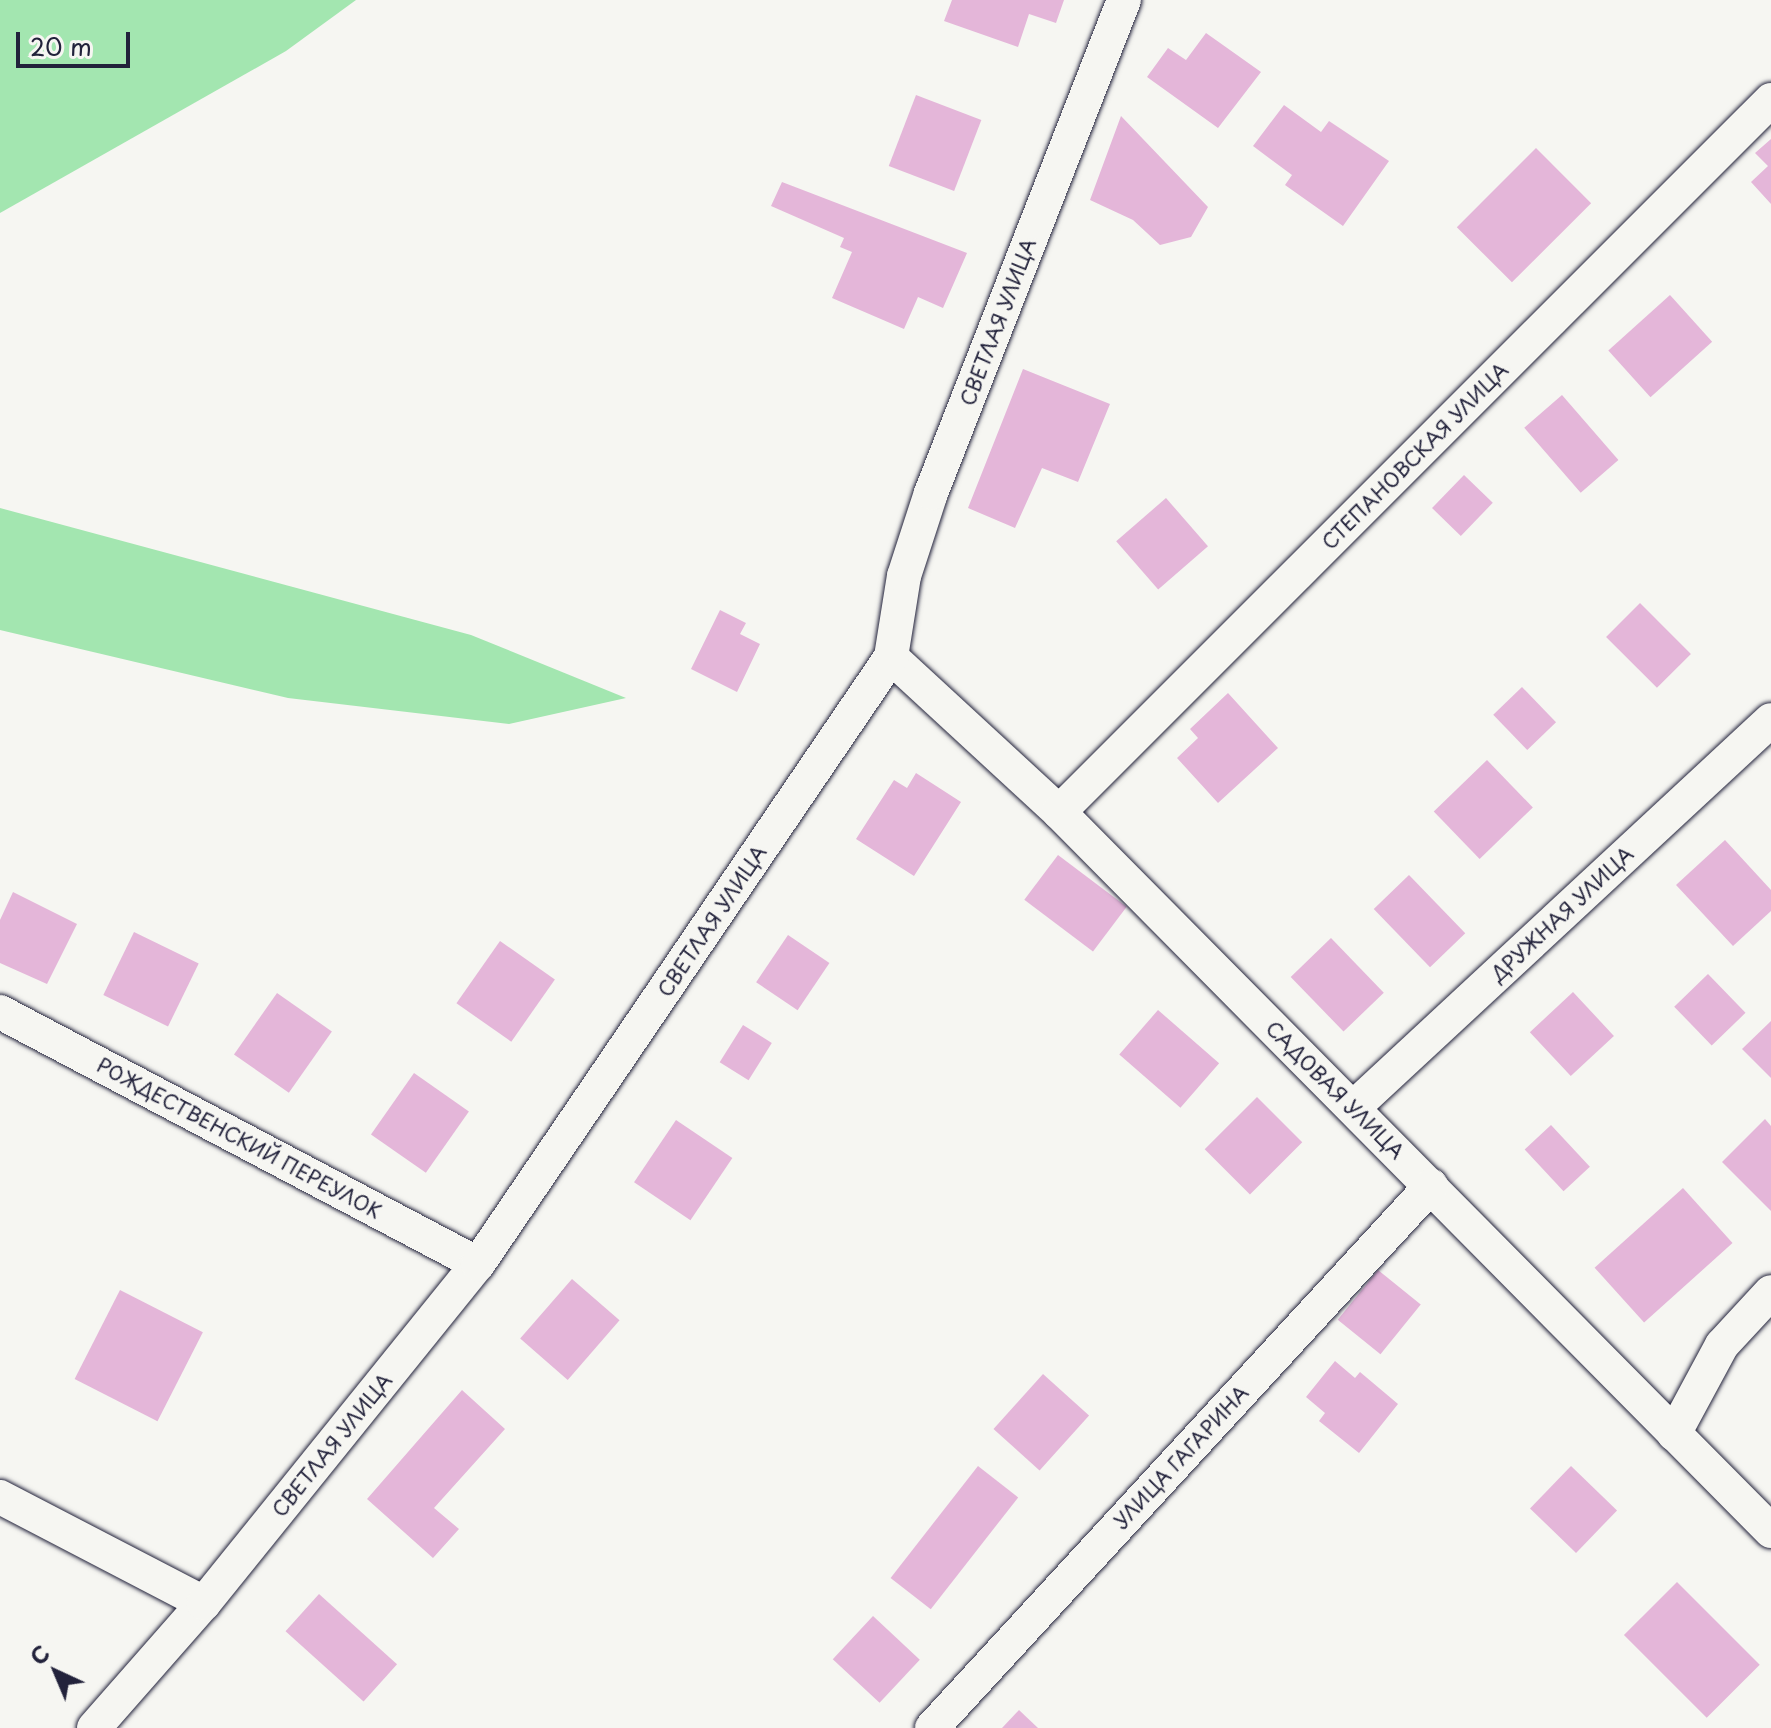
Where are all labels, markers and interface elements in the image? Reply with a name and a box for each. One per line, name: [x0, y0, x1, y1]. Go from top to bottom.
scale bar: [20, 16, 134, 66]
text: 20 m: [30, 28, 92, 64]
street label: СВЕТЛАЯ УЛИЦА: [955, 235, 1041, 409]
street label: СТЕПАНОВСКАЯ УЛИЦА: [1317, 358, 1513, 554]
street label: СВЕТЛАЯ УЛИЦА: [653, 841, 771, 1001]
street label: ДРУЖНАЯ УЛИЦА: [1486, 842, 1638, 986]
street label: САДОВАЯ УЛИЦА: [1261, 1016, 1409, 1164]
street label: РОЖДЕСТВЕНСКИЙ ПЕРЕУЛОК: [92, 1052, 386, 1224]
street label: СВЕТЛАЯ УЛИЦА: [267, 1369, 397, 1521]
street label: УЛИЦА ГАГАРИНА: [1108, 1380, 1254, 1534]
north arrow: [16, 1632, 96, 1712]
text: С: [22, 1637, 56, 1672]

